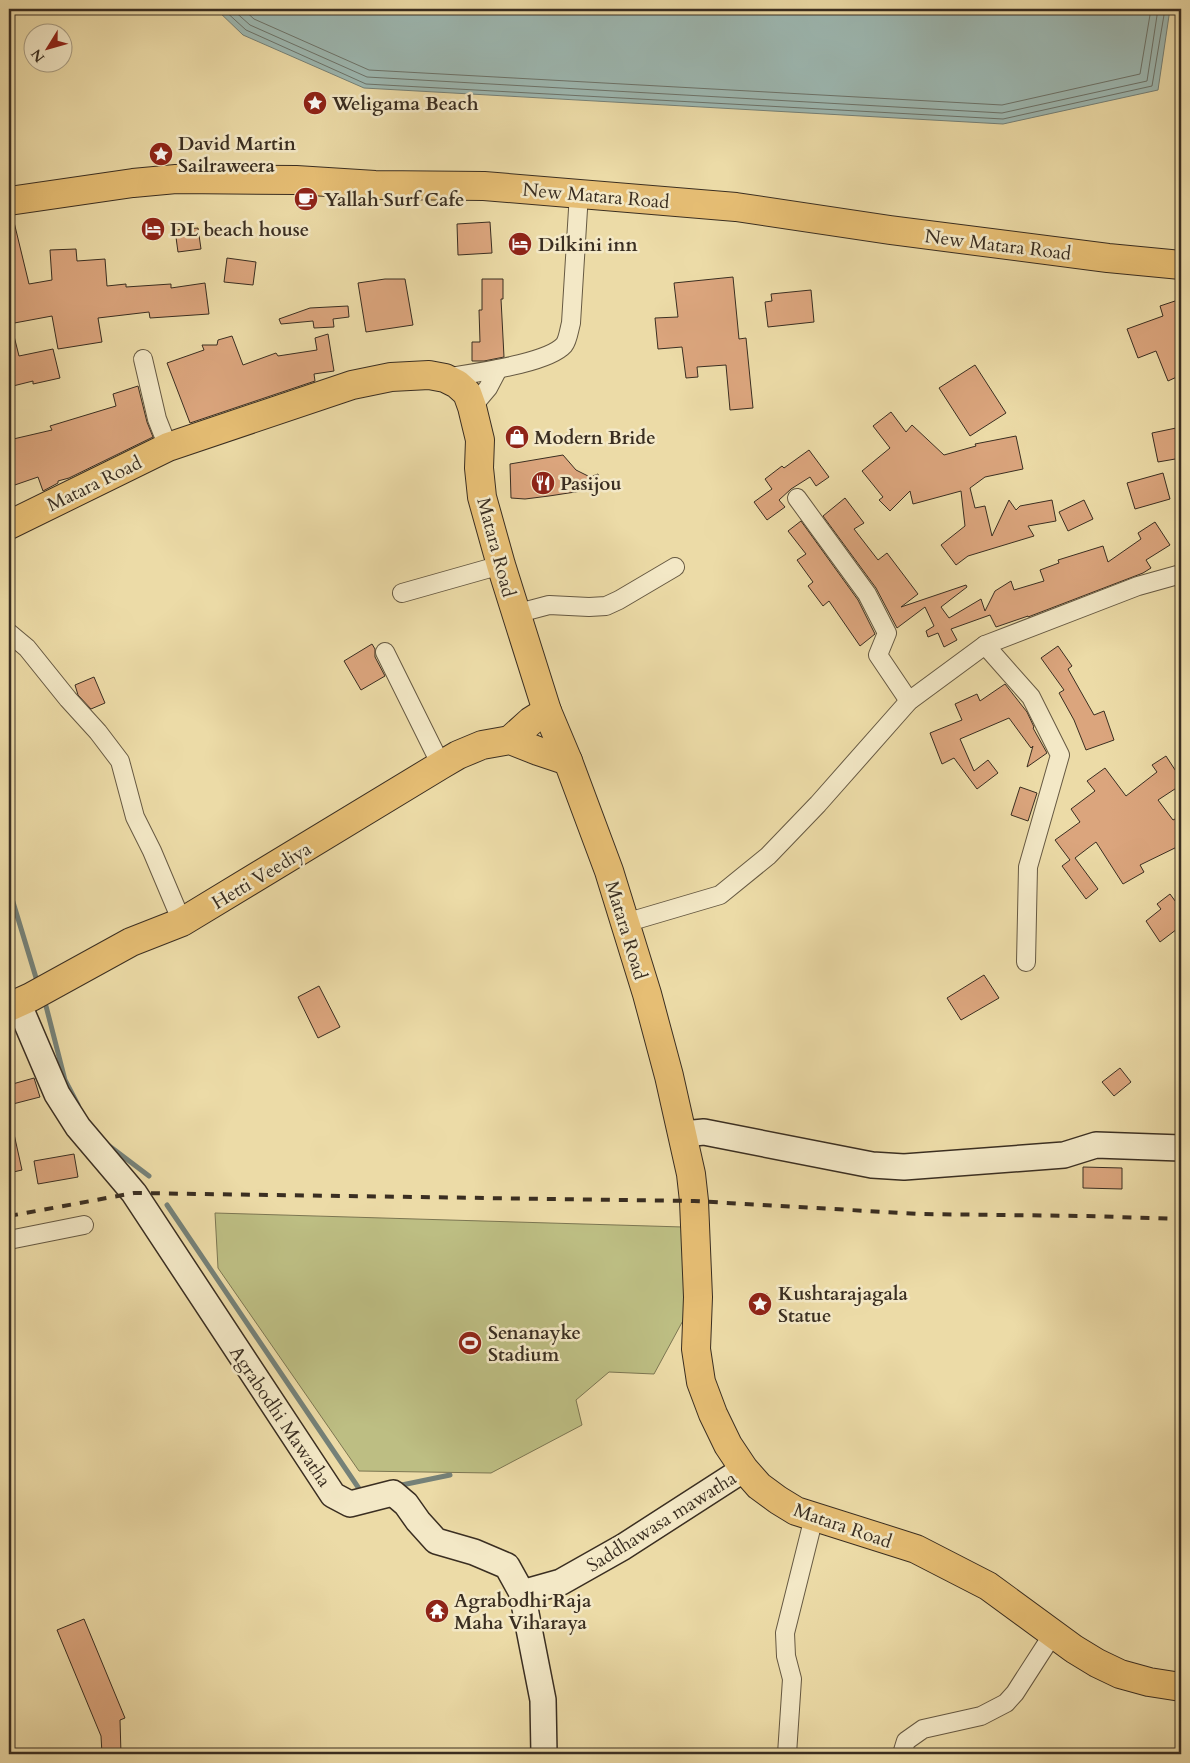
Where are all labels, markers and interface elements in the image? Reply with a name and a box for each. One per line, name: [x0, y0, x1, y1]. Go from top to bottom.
north arrow: [22, 22, 72, 72]
text: N: [27, 45, 49, 66]
place icon: Weligama Beach: [302, 90, 328, 116]
place label: Weligama Beach: [331, 91, 479, 117]
place label: David Martin Sailraweera: [178, 131, 297, 179]
place icon: David Martin Sailraweera: [148, 141, 174, 167]
street label: New Matara Road: [521, 177, 671, 215]
cafe icon: Yallah Surf Cafe: [293, 186, 319, 212]
place label: Yallah Surf Cafe: [324, 187, 464, 213]
hotel icon: DL beach house: [140, 216, 166, 242]
place label: DL beach house: [170, 217, 309, 243]
street label: New Matara Road: [923, 223, 1073, 267]
hotel icon: Dilkini inn: [507, 231, 533, 257]
place label: Dilkini inn: [538, 232, 638, 258]
shop icon: Modern Bride: [504, 424, 530, 450]
place label: Modern Bride: [534, 425, 656, 451]
street label: Matara Road: [43, 450, 146, 518]
restaurant icon: Pasijou: [530, 470, 556, 496]
place label: Pasijou: [560, 471, 622, 497]
street label: Matara Road: [470, 494, 522, 600]
street label: Hetti Veediya: [207, 836, 316, 916]
street label: Matara Road: [599, 878, 653, 983]
place label: Kushtarajagala Statue: [778, 1281, 908, 1329]
place icon: Kushtarajagala Statue: [747, 1291, 773, 1317]
place label: Senanayke Stadium: [488, 1320, 581, 1368]
sports icon: Senanayke Stadium: [457, 1330, 483, 1356]
street label: Agrabodhi Mawatha: [223, 1341, 337, 1492]
street label: Saddhawasa mawatha: [582, 1465, 741, 1578]
street label: Matara Road: [790, 1497, 895, 1555]
place label: Agrabodhi Raja Maha Viharaya: [454, 1588, 592, 1636]
temple icon: Agrabodhi Raja Maha Viharaya: [424, 1598, 450, 1624]

